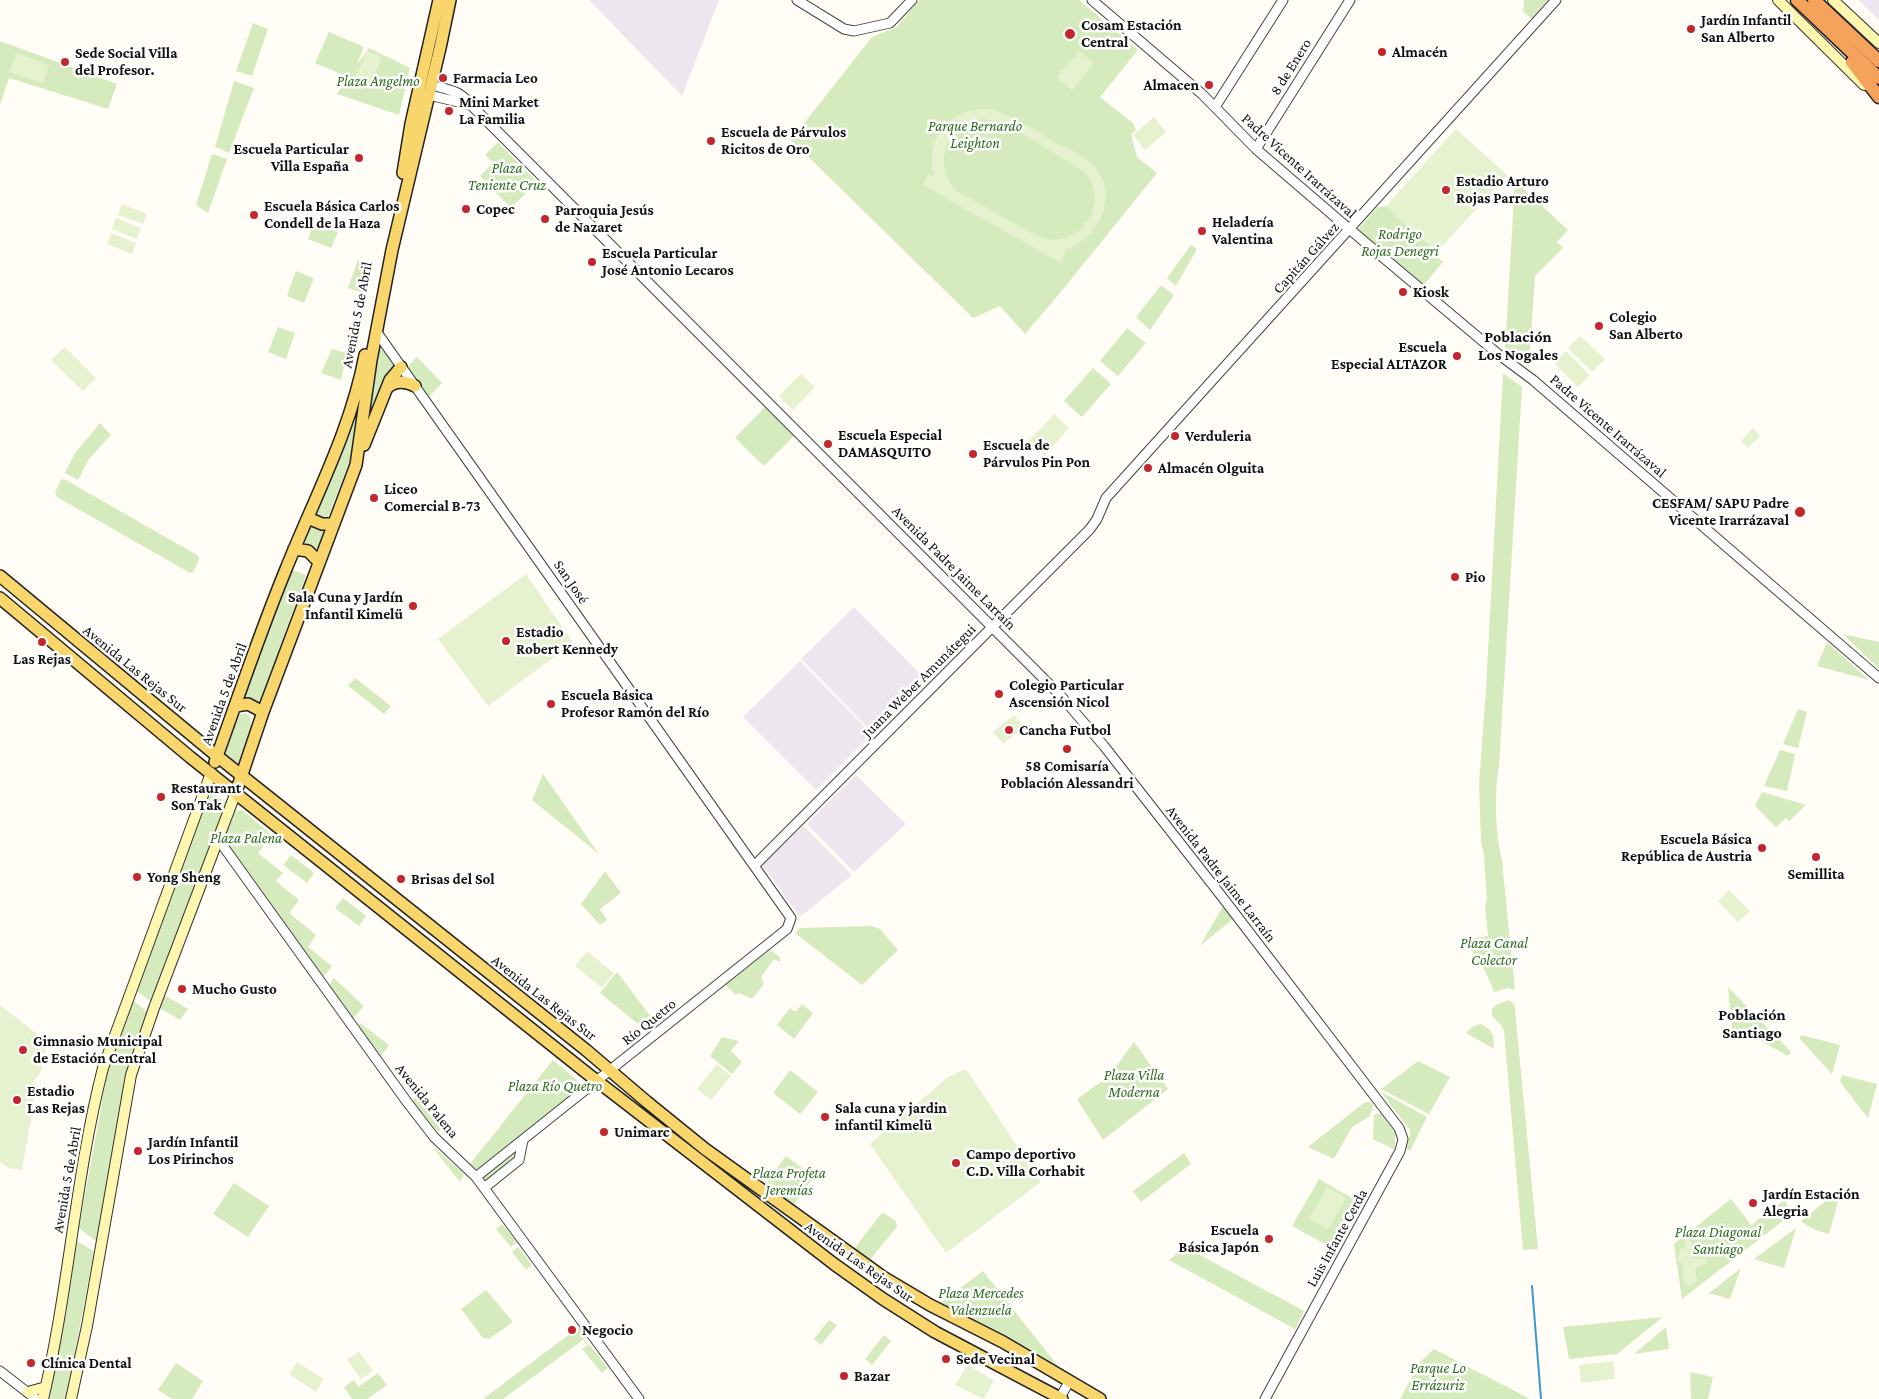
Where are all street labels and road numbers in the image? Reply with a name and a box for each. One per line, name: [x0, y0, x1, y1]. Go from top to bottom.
street label: 8 de Enero: [1267, 35, 1315, 99]
street label: Padre Vicente Irarrázaval: [1238, 110, 1360, 222]
street label: Capitán Gálvez: [1269, 218, 1343, 298]
street label: Avenida 5 de Abril: [338, 260, 376, 370]
street label: Padre Vicente Irarrázaval: [1546, 370, 1670, 482]
street label: Avenida Padre Jaime Larraín: [888, 502, 1020, 634]
street label: San José: [550, 557, 592, 607]
street label: Juana Weber Amunátegui: [858, 620, 980, 742]
street label: Avenida Las Rejas Sur: [79, 622, 191, 716]
street label: Avenida 5 de Abril: [197, 640, 251, 748]
street label: Avenida Padre Jaime Larraín: [1162, 802, 1280, 946]
street label: Avenida Las Rejas Sur: [488, 951, 600, 1045]
street label: Río Quetro: [618, 995, 680, 1049]
street label: Avenida Palena: [391, 1060, 463, 1142]
street label: Avenida 5 de Abril: [49, 1125, 85, 1235]
street label: Luis Infante Cerda: [1303, 1186, 1371, 1290]
street label: Avenida Las Rejas Sur: [801, 1218, 917, 1306]

